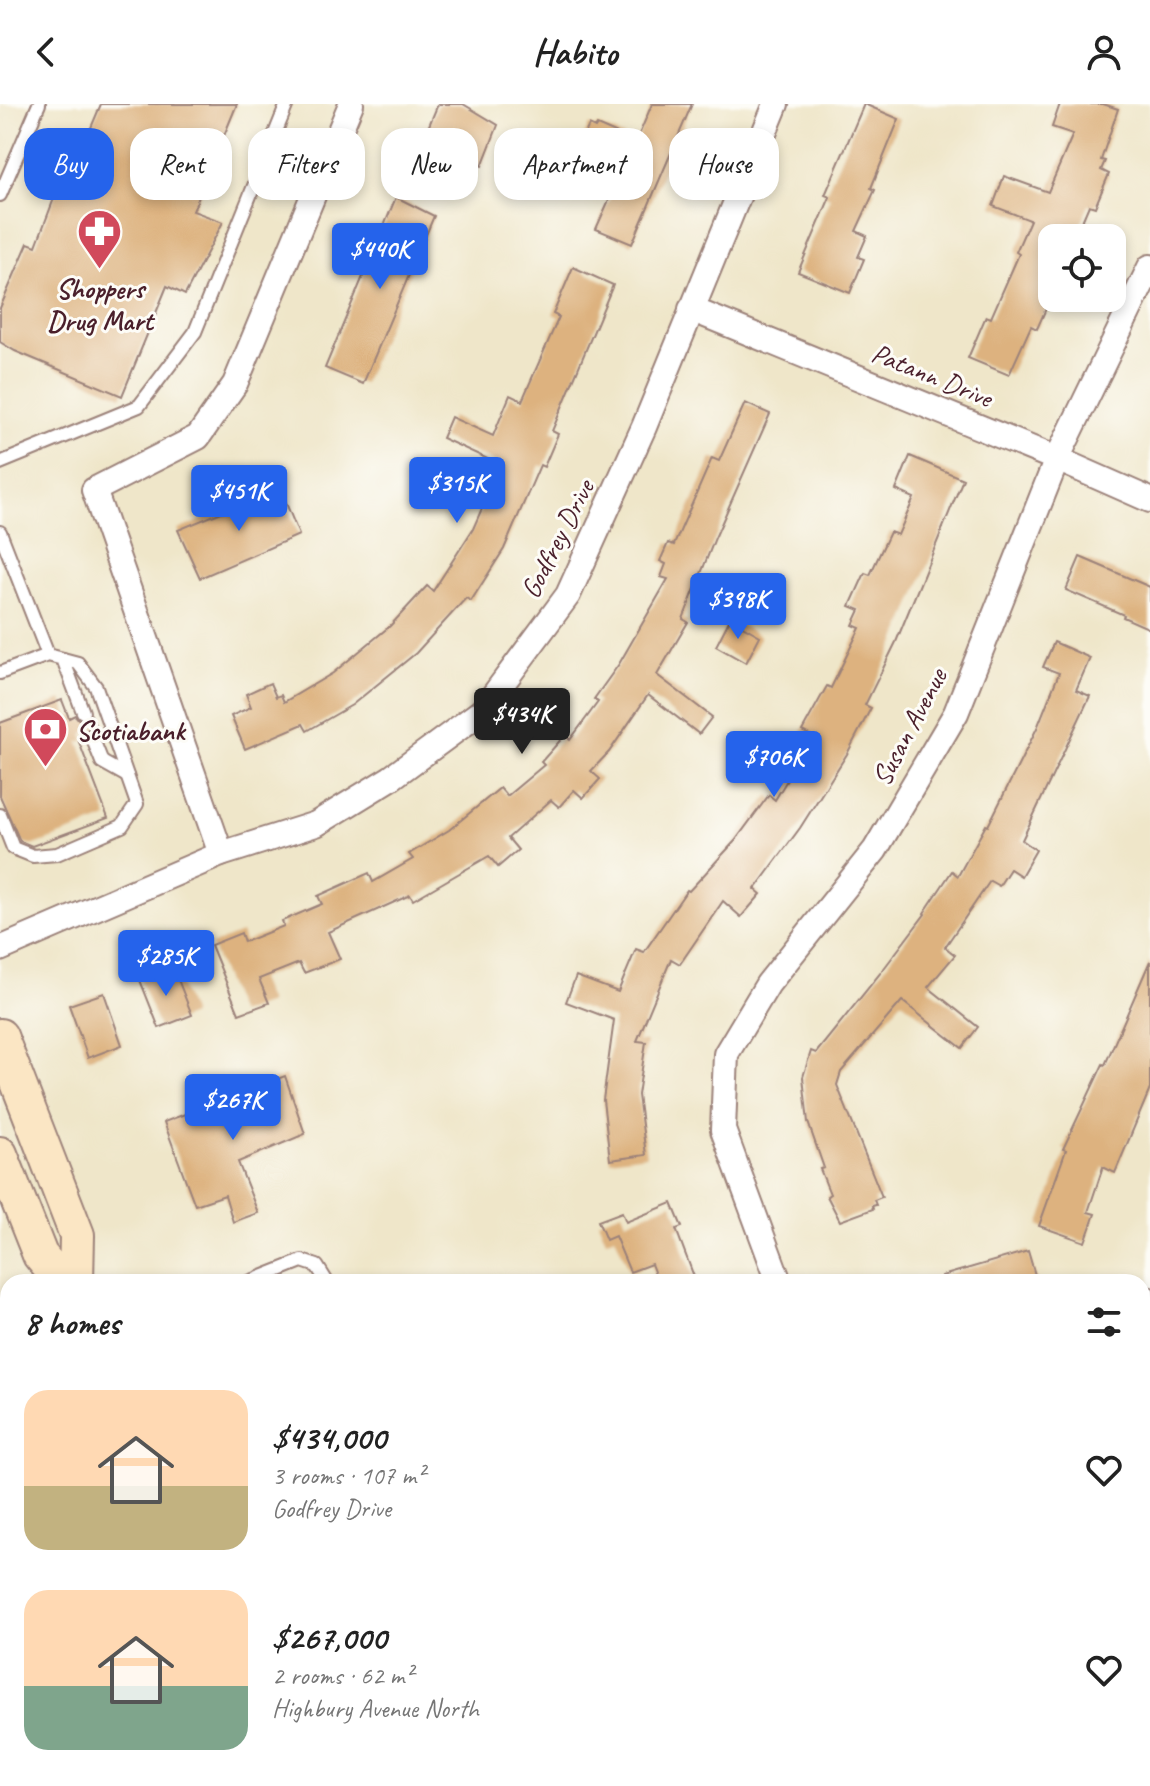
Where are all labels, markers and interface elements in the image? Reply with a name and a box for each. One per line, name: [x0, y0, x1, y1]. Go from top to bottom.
text: Habito: [533, 29, 617, 75]
icon: back: [24, 30, 68, 74]
icon: person: [1082, 30, 1126, 74]
chip: Buy: [24, 128, 114, 200]
chip: Rent: [130, 128, 232, 200]
chip: Filters: [248, 128, 365, 200]
chip: New: [381, 128, 478, 200]
chip: Apartment: [494, 128, 653, 200]
chip: House: [669, 128, 779, 200]
pharmacy icon: Shoppers Drug Mart: [76, 207, 124, 270]
pin: $440K: [324, 223, 436, 291]
map controls: [1038, 224, 1126, 312]
button: locate: [1038, 224, 1126, 312]
text: $440K: [350, 232, 410, 265]
place label: Shoppers Drug Mart: [47, 271, 155, 338]
street label: Patann Drive: [867, 335, 999, 416]
pin: $315K: [401, 457, 513, 525]
pin: $451K: [183, 465, 295, 533]
text: $315K: [427, 466, 487, 499]
street label: Godfrey Drive: [512, 472, 603, 604]
text: $451K: [209, 474, 269, 507]
pin: $398K: [682, 573, 794, 641]
text: $398K: [708, 582, 768, 615]
street label: Susan Avenue: [864, 661, 955, 792]
pin: $434K: [466, 688, 578, 756]
text: $434K: [492, 697, 552, 730]
bank icon: Scotiabank: [21, 706, 69, 769]
place label: Scotiabank: [76, 713, 187, 748]
pin: $706K: [718, 731, 830, 799]
text: $706K: [744, 740, 804, 773]
pin: $285K: [110, 930, 222, 998]
text: $285K: [136, 939, 196, 972]
pin: $267K: [177, 1074, 289, 1142]
text: $267K: [203, 1083, 263, 1116]
icon: filters: [1082, 1300, 1126, 1344]
text: 8 homes: [24, 1301, 120, 1344]
text: $434,000: [272, 1416, 386, 1459]
icon: home: [88, 1422, 184, 1518]
icon: heart: [1082, 1448, 1126, 1492]
text: 3 rooms · 107 m²: [272, 1459, 424, 1492]
text: Godfrey Drive: [272, 1492, 391, 1525]
text: $267,000: [272, 1616, 386, 1659]
icon: home: [88, 1622, 184, 1718]
icon: heart: [1082, 1648, 1126, 1692]
text: 2 rooms · 62 m²: [272, 1659, 413, 1692]
text: Highbury Avenue North: [272, 1692, 479, 1725]

